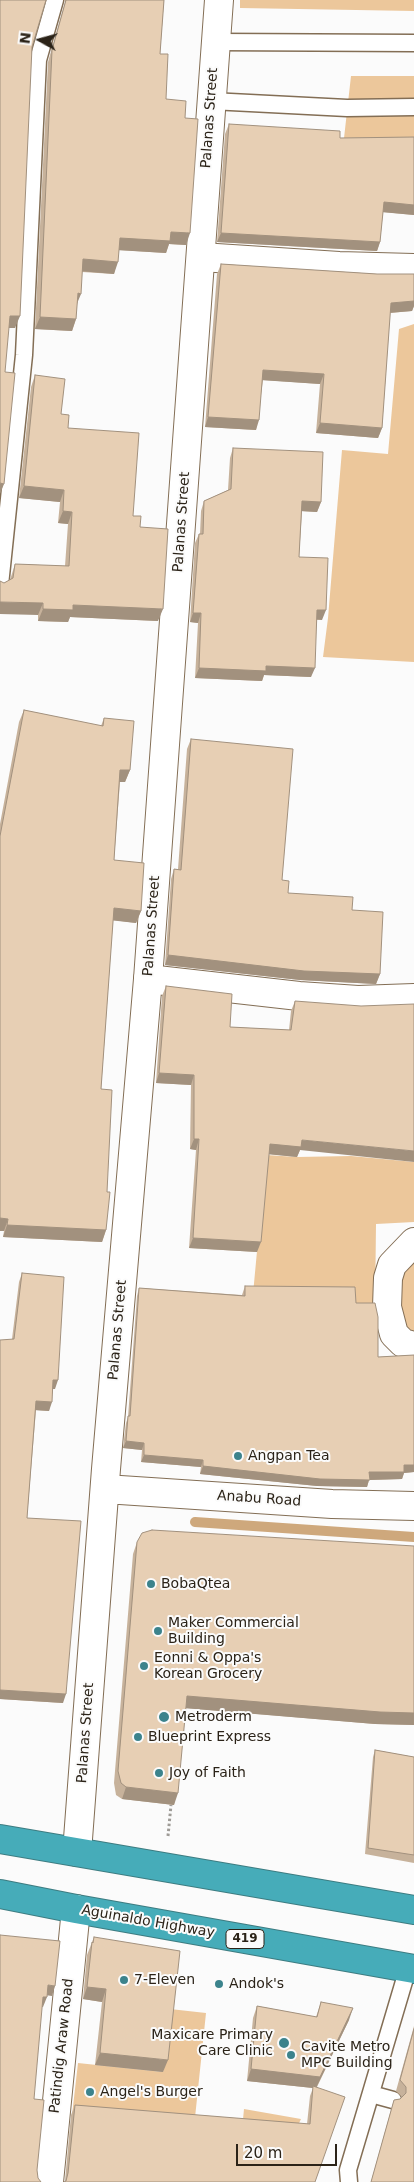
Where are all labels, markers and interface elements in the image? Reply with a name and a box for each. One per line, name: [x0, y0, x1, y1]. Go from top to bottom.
north arrow: [15, 15, 65, 65]
text: N: [16, 31, 34, 45]
street label: Palanas Street: [198, 67, 222, 169]
street label: Palanas Street: [170, 471, 194, 573]
street label: Palanas Street: [140, 875, 164, 977]
street label: Palanas Street: [105, 1279, 131, 1381]
place label: Angpan Tea: [248, 1448, 329, 1464]
marker: Angpan Tea: [232, 1450, 244, 1462]
street label: Anabu Road: [216, 1488, 302, 1510]
place label: BobaQtea: [161, 1576, 230, 1592]
marker: BobaQtea: [145, 1578, 157, 1590]
place label: Maker Commercial Building: [168, 1615, 299, 1648]
marker: Maker Commercial Building: [152, 1625, 164, 1637]
place label: Eonni & Oppa's Korean Grocery: [154, 1650, 262, 1682]
marker: Eonni & Oppa's Korean Grocery: [138, 1660, 150, 1672]
street label: Palanas Street: [74, 1682, 98, 1784]
place label: Metroderm: [175, 1709, 252, 1725]
marker: Metroderm: [157, 1710, 171, 1724]
place label: Blueprint Express: [148, 1729, 271, 1745]
marker: Blueprint Express: [132, 1731, 144, 1743]
place label: Joy of Faith: [169, 1765, 246, 1781]
marker: Joy of Faith: [153, 1767, 165, 1779]
street label: Aguinaldo Highway: [80, 1902, 216, 1942]
road number: 419: [226, 1930, 264, 1948]
place label: 7-Eleven: [134, 1972, 195, 1988]
marker: 7-Eleven: [118, 1974, 130, 1986]
place label: Andok's: [229, 1976, 284, 1992]
street label: Patindig Araw Road: [47, 1978, 77, 2114]
marker: Andok's: [213, 1978, 225, 1990]
place label: Maxicare Primary Care Clinic: [151, 2027, 273, 2060]
marker: Maxicare Primary Care Clinic: [277, 2036, 291, 2050]
place label: Cavite Metro MPC Building: [301, 2039, 393, 2072]
marker: Cavite Metro MPC Building: [285, 2049, 297, 2061]
place label: Angel's Burger: [100, 2084, 203, 2100]
marker: Angel's Burger: [84, 2086, 96, 2098]
scale bar: [239, 2134, 340, 2166]
text: 20 m: [244, 2144, 282, 2162]

